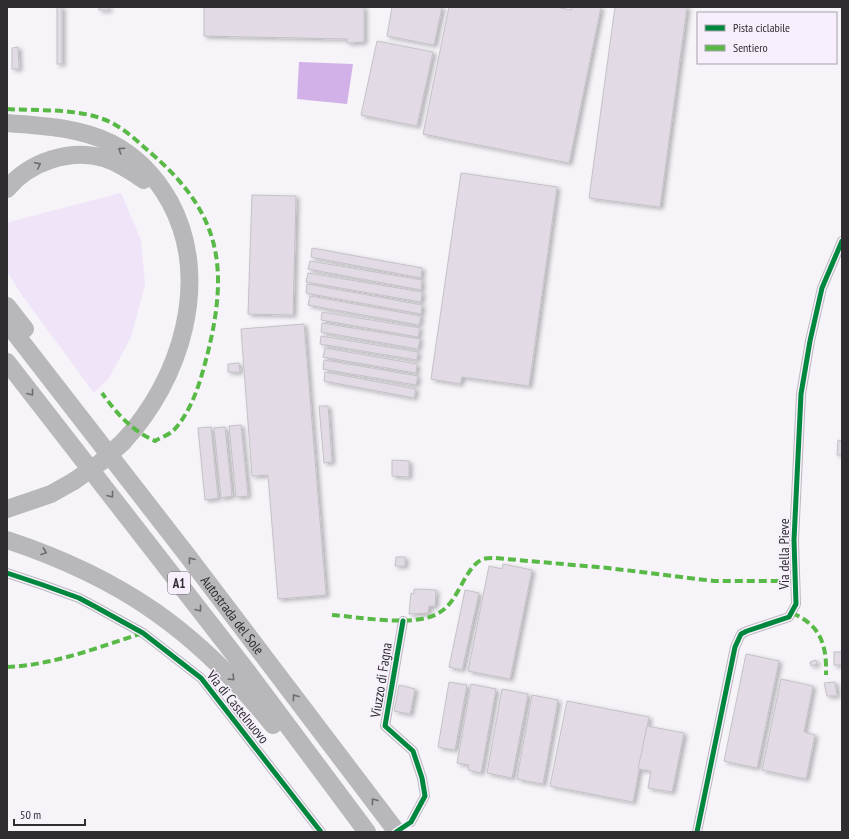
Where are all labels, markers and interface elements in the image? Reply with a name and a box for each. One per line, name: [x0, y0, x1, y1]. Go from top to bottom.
legend: [697, 12, 837, 64]
text: Pista ciclabile: [733, 20, 790, 35]
text: Sentiero: [733, 40, 768, 55]
one-way arrow: [119, 148, 126, 155]
one-way arrow: [33, 162, 41, 170]
one-way arrow: [26, 388, 33, 395]
one-way arrow: [106, 491, 113, 498]
street label: Via della Pieve: [775, 518, 793, 591]
one-way arrow: [40, 548, 47, 556]
one-way arrow: [189, 558, 196, 565]
road number: A1: [168, 572, 190, 594]
street label: Autostrada del Sole: [197, 572, 268, 658]
one-way arrow: [194, 604, 201, 611]
street label: Viuzzo di Fagna: [366, 641, 396, 720]
street label: Via di Castelnuovo: [202, 666, 273, 747]
one-way arrow: [227, 673, 235, 681]
one-way arrow: [293, 695, 300, 702]
one-way arrow: [371, 798, 378, 805]
scale bar: [14, 801, 85, 827]
text: 50 m: [20, 807, 41, 822]

